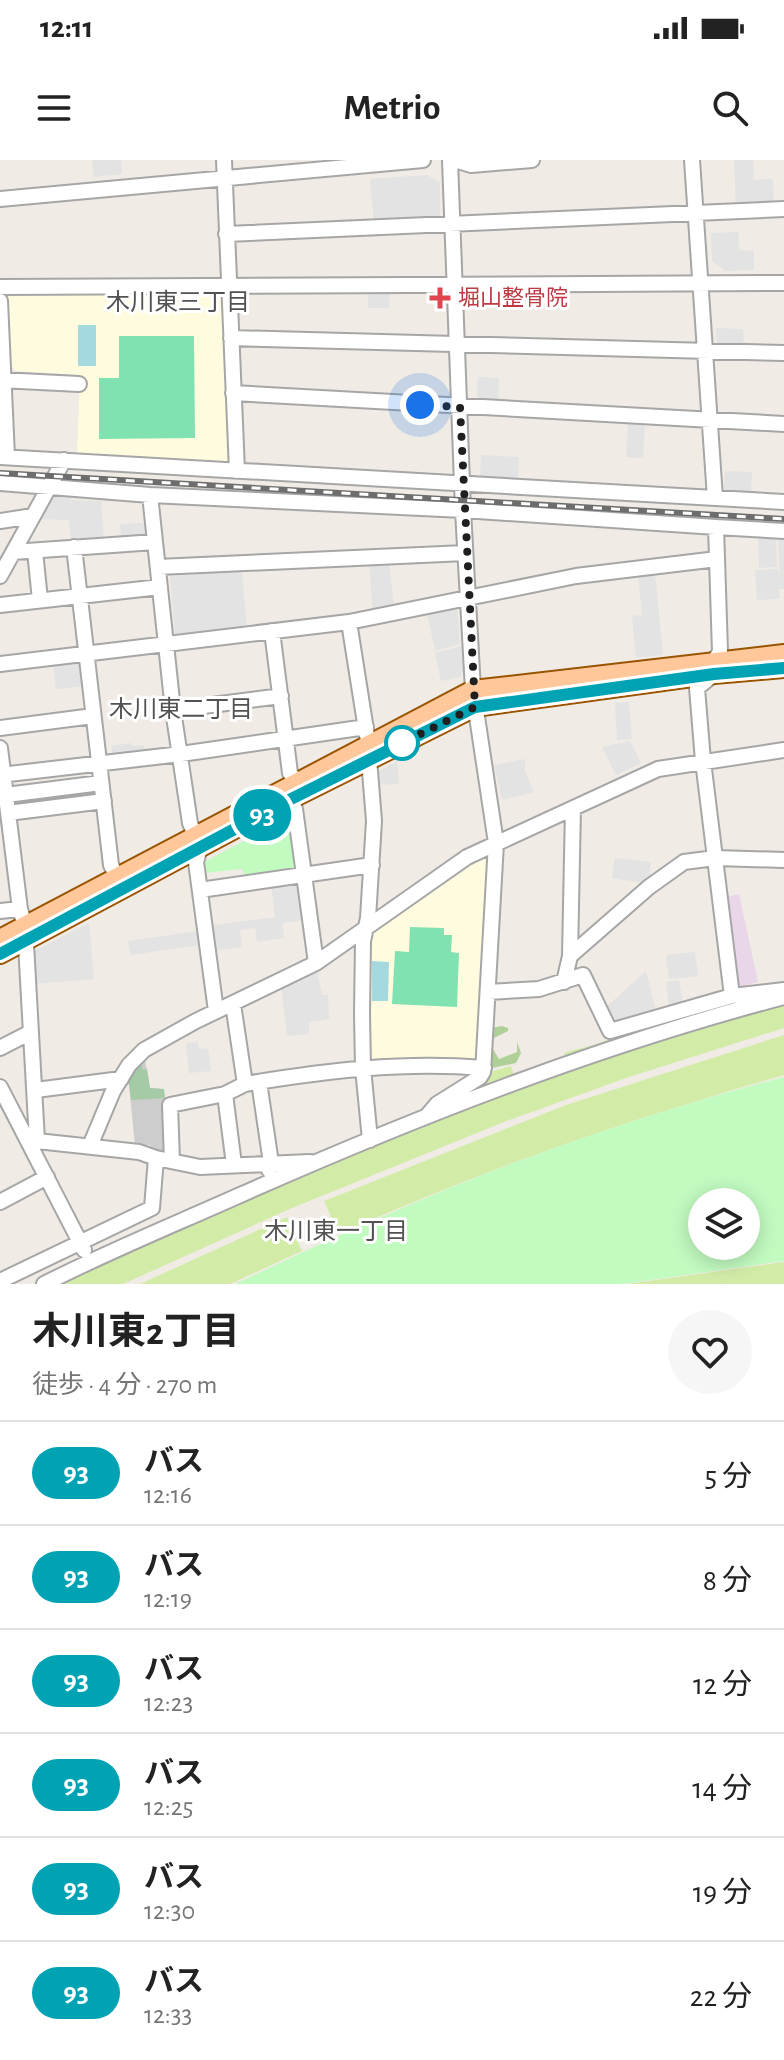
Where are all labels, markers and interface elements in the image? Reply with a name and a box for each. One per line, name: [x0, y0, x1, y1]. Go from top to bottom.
text: 12:11: [40, 13, 93, 43]
icon: menu: [32, 86, 76, 130]
icon: search: [708, 86, 752, 130]
text: Metrio: [344, 90, 440, 126]
place label: 堀山整骨院: [458, 286, 568, 309]
marker: 堀山整骨院: [429, 287, 451, 309]
district label: 木川東三丁目: [106, 289, 250, 315]
your location: [400, 385, 440, 425]
district label: 木川東二丁目: [109, 696, 253, 722]
unlabelled marker: [385, 726, 419, 760]
line badge: 93: [226, 789, 298, 841]
text: 93: [249, 801, 275, 829]
map controls: [688, 1188, 760, 1260]
button: layers: [688, 1188, 760, 1260]
district label: 木川東一丁目: [264, 1218, 408, 1244]
button: heart: [668, 1310, 752, 1394]
text: 木川東2丁目: [32, 1314, 240, 1352]
text: 徒歩 · 4 分 · 270 m: [32, 1372, 217, 1398]
text: バス: [144, 1447, 204, 1477]
text: 93: [63, 1459, 89, 1487]
text: 5 分: [705, 1462, 752, 1492]
text: 12:16: [144, 1482, 192, 1508]
text: バス: [144, 1551, 204, 1581]
text: 93: [63, 1563, 89, 1591]
text: 8 分: [703, 1566, 752, 1596]
text: 12:19: [144, 1586, 192, 1612]
text: バス: [144, 1655, 204, 1685]
text: 93: [63, 1667, 89, 1695]
text: 12 分: [693, 1670, 752, 1700]
text: 12:23: [144, 1690, 193, 1716]
text: バス: [144, 1759, 204, 1789]
text: 93: [63, 1771, 89, 1799]
text: 14 分: [692, 1774, 752, 1804]
text: 12:25: [144, 1794, 193, 1820]
text: バス: [144, 1863, 204, 1893]
text: 93: [63, 1875, 89, 1903]
text: 19 分: [693, 1878, 752, 1908]
text: 12:30: [144, 1898, 195, 1924]
text: バス: [144, 1967, 204, 1997]
text: 93: [63, 1979, 89, 2007]
text: 22 分: [690, 1982, 752, 2012]
text: 12:33: [144, 2002, 192, 2028]

